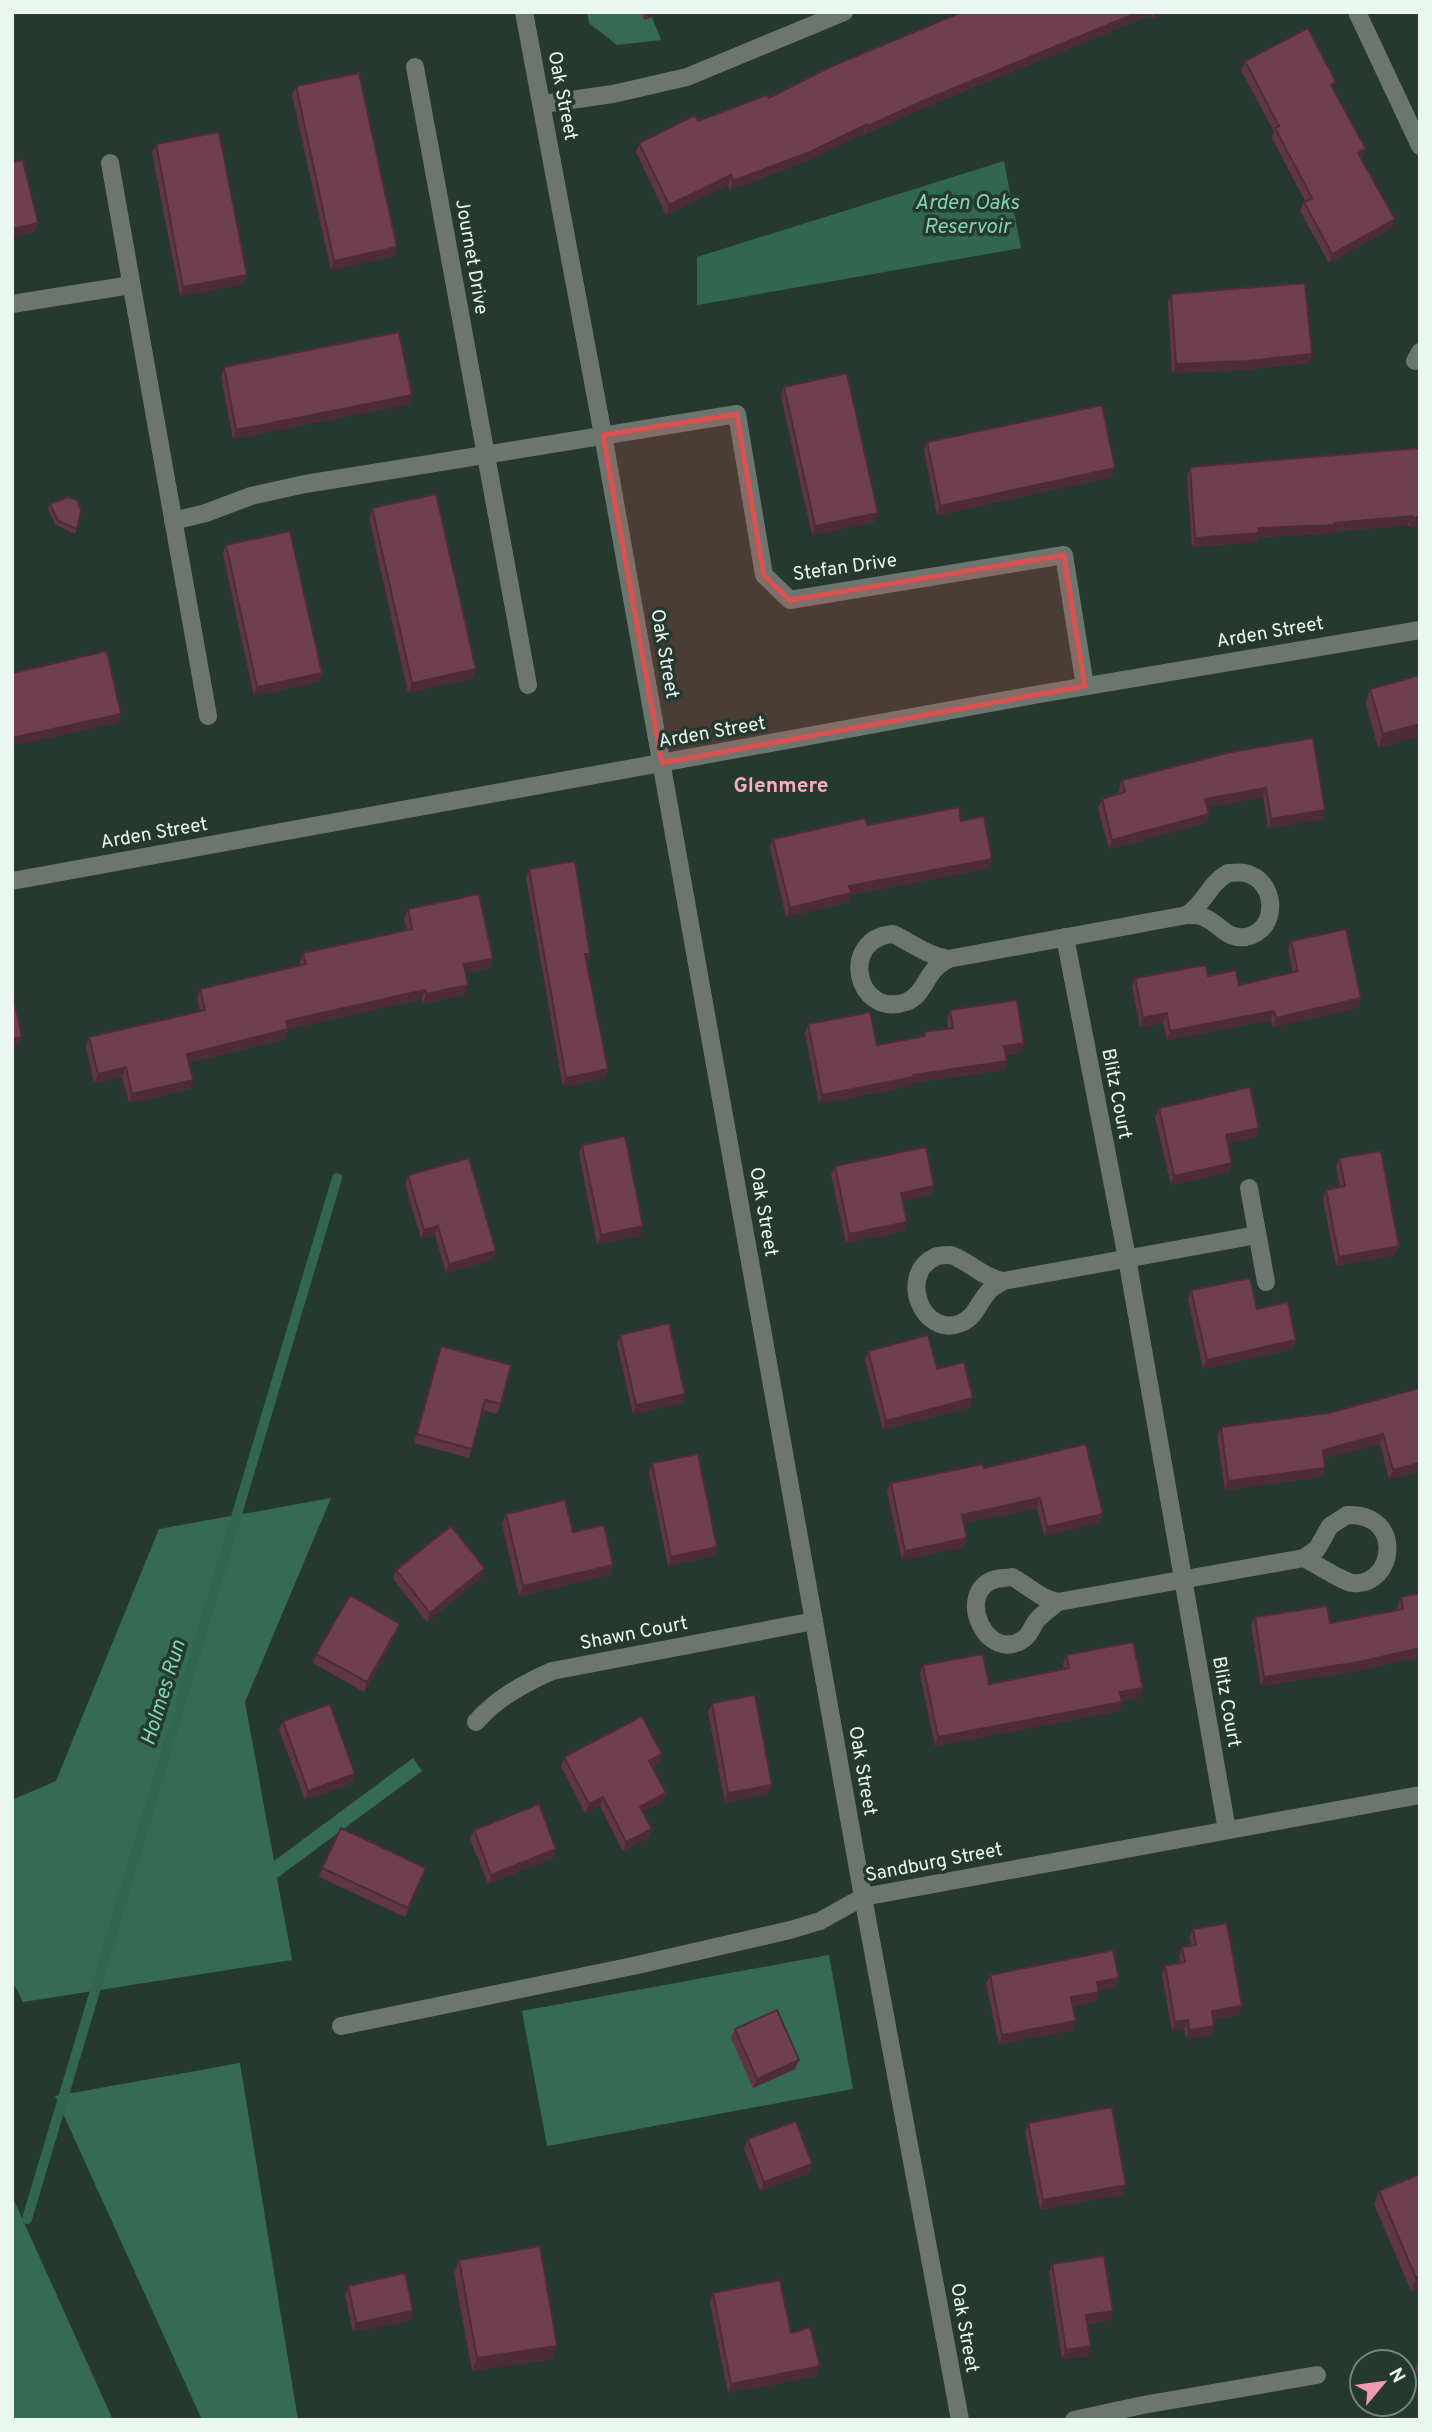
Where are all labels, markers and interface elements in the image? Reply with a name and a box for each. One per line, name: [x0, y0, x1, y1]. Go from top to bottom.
street label: Oak Street: [542, 49, 582, 143]
water label: Arden Oaks Reservoir: [915, 190, 1020, 241]
street label: Journet Drive: [449, 197, 493, 317]
street label: Stefan Drive: [791, 549, 899, 587]
street label: Oak Street: [644, 607, 684, 701]
street label: Arden Street: [1215, 612, 1325, 654]
street label: Arden Street: [657, 712, 767, 754]
district label: Glenmere: [734, 773, 828, 800]
street label: Arden Street: [99, 813, 209, 855]
street label: Blitz Court: [1095, 1047, 1137, 1141]
street label: Oak Street: [743, 1165, 783, 1259]
street label: Shawn Court: [578, 1612, 690, 1656]
water label: Holmes Run: [135, 1637, 193, 1749]
street label: Blitz Court: [1206, 1655, 1246, 1749]
street label: Oak Street: [842, 1724, 882, 1818]
street label: Sandburg Street: [863, 1838, 1005, 1888]
street label: Oak Street: [944, 2281, 984, 2375]
north arrow: [1348, 2348, 1418, 2418]
text: N: [1382, 2364, 1410, 2388]

